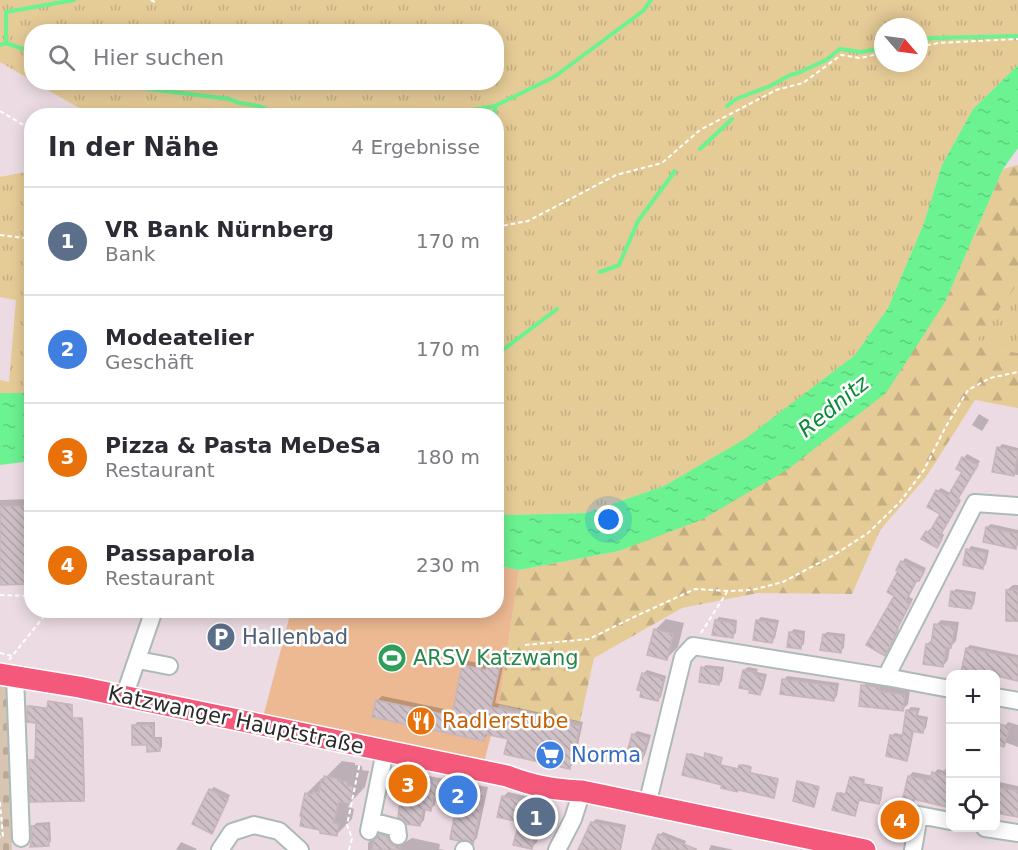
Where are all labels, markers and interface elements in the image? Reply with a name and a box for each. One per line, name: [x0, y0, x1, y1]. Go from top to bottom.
north arrow: [874, 18, 928, 72]
search box: [24, 24, 504, 90]
icon: search: [45, 41, 78, 74]
text: Hier suchen: [93, 45, 224, 70]
text: In der Nähe: [48, 132, 219, 162]
text: 4 Ergebnisse: [351, 135, 480, 159]
text: VR Bank Nürnberg: [105, 217, 334, 242]
text: 1: [61, 229, 74, 253]
text: 170 m: [416, 229, 480, 253]
text: Bank: [105, 242, 155, 266]
text: Modeatelier: [105, 325, 254, 350]
text: 2: [61, 337, 74, 361]
text: 170 m: [416, 337, 480, 361]
text: Geschäft: [105, 350, 194, 374]
water label: Rednitz: [793, 370, 874, 442]
text: Pizza & Pasta MeDeSa: [105, 433, 381, 458]
text: 3: [61, 445, 74, 469]
text: 180 m: [416, 445, 480, 469]
text: Restaurant: [105, 458, 215, 482]
your location: [594, 505, 623, 534]
text: Passaparola: [105, 541, 255, 566]
text: 4: [61, 553, 74, 577]
text: 230 m: [416, 553, 480, 577]
text: Restaurant: [105, 566, 215, 590]
parking icon: Hallenbad: [205, 621, 237, 653]
place label: Hallenbad: [242, 625, 348, 649]
sports icon: ARSV Katzwang: [376, 642, 408, 674]
place label: ARSV Katzwang: [413, 646, 579, 670]
map controls: [946, 670, 1000, 832]
button: +: [946, 670, 1000, 724]
street label: Katzwanger Hauptstraße: [106, 681, 366, 759]
restaurant icon: Radlerstube: [405, 705, 437, 737]
place label: Radlerstube: [442, 709, 568, 733]
button: −: [946, 724, 1000, 778]
supermarket icon: Norma: [534, 739, 566, 771]
place label: Norma: [571, 743, 641, 767]
pin: 3: [388, 762, 428, 806]
pin: 2: [438, 772, 478, 818]
button: locate: [946, 778, 1000, 832]
pin: 1: [516, 794, 556, 840]
pin: 4: [880, 798, 920, 842]

